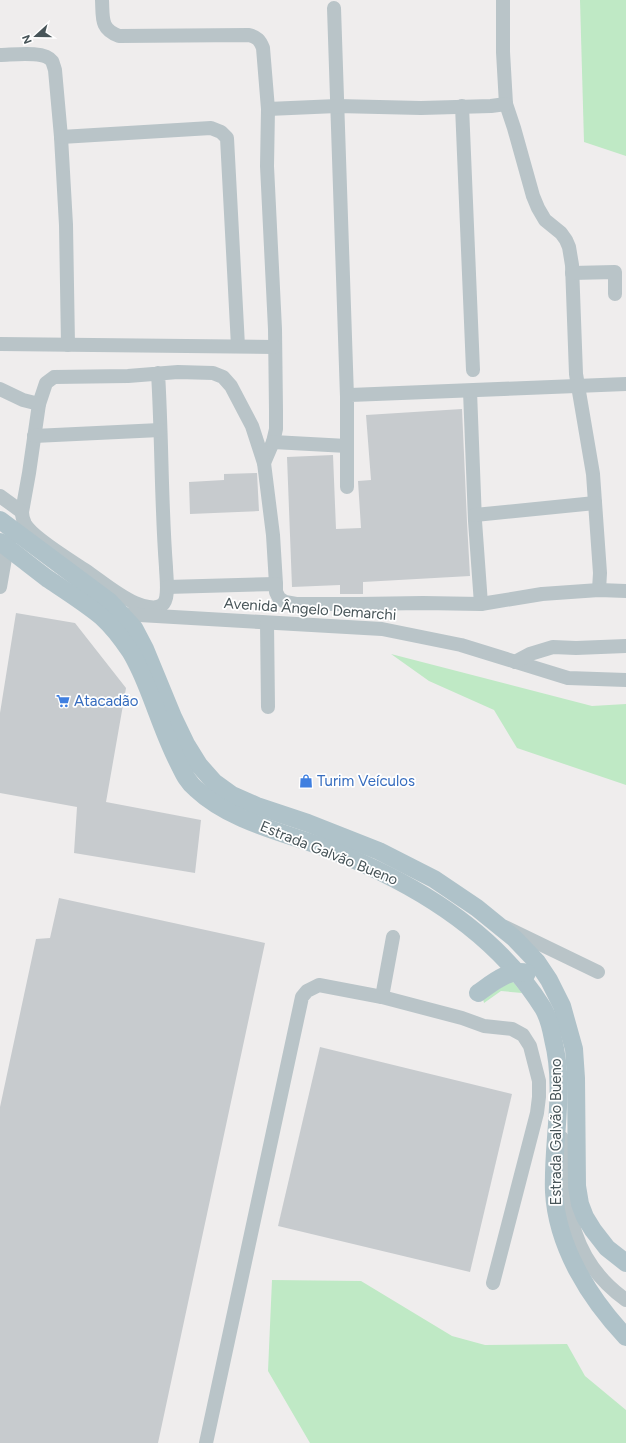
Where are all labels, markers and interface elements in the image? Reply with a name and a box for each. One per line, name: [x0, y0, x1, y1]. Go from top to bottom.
north arrow: [16, 16, 56, 56]
text: N: [20, 33, 35, 46]
street label: Avenida Ângelo Demarchi: [223, 594, 397, 624]
place label: Atacadão: [74, 692, 139, 710]
supermarket icon: Atacadão: [55, 693, 71, 709]
place label: Turim Veículos: [317, 772, 415, 790]
shop icon: Turim Veículos: [298, 773, 314, 789]
street label: Estrada Galvão Bueno: [257, 817, 401, 889]
street label: Estrada Galvão Bueno: [547, 1058, 565, 1206]

